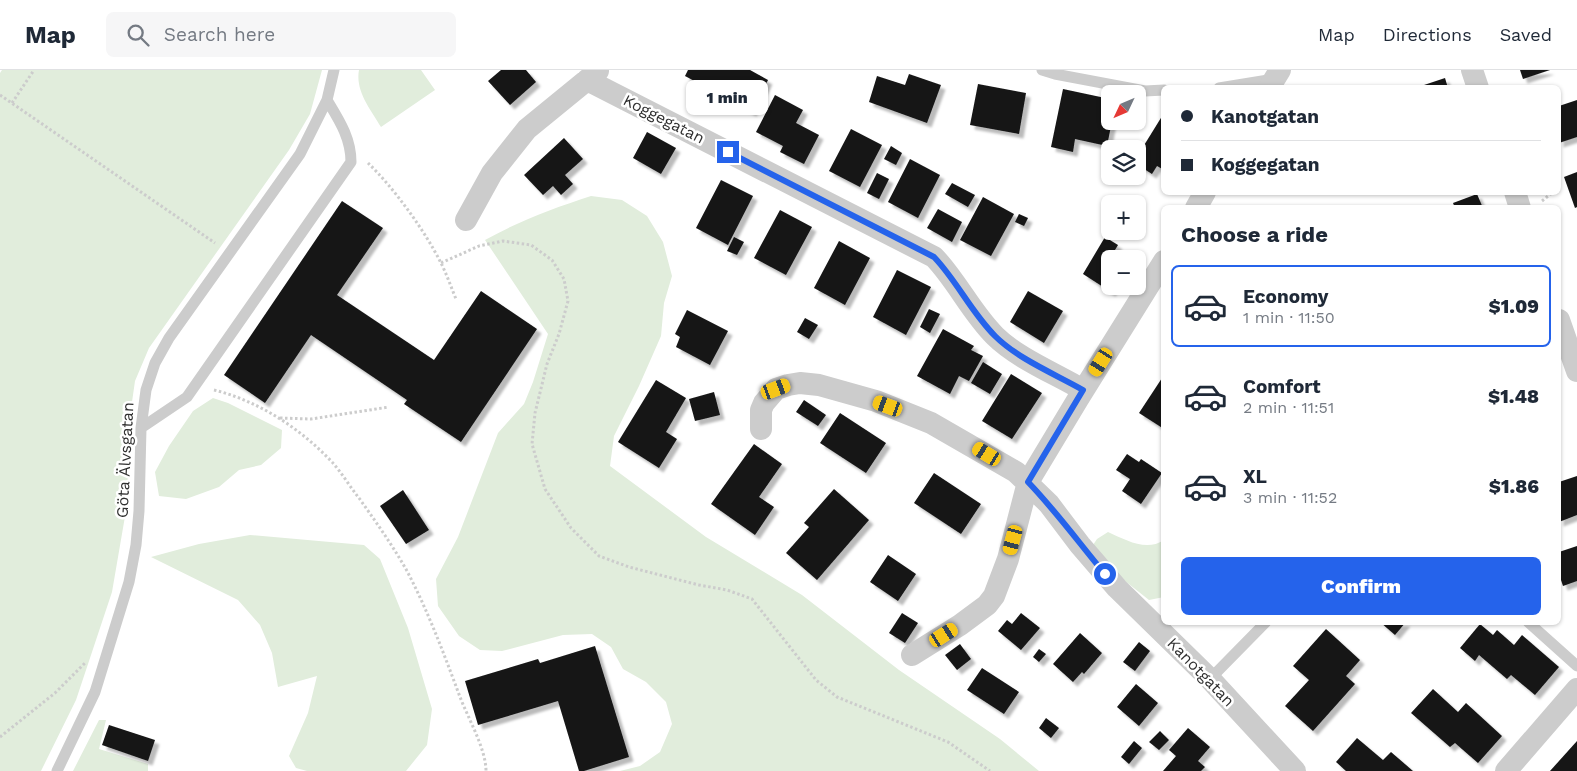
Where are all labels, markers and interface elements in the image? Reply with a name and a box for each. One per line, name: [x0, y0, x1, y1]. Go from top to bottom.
search box: [106, 12, 456, 57]
text: Map: [25, 21, 76, 49]
icon: search: [124, 21, 152, 49]
text: Search here: [164, 23, 275, 46]
text: Map: [1318, 24, 1355, 45]
text: Directions: [1383, 24, 1472, 45]
text: Saved: [1500, 24, 1552, 45]
callout: 1 min: [687, 79, 769, 114]
north arrow: [1101, 85, 1146, 130]
map controls: [1101, 85, 1146, 295]
text: 1 min: [706, 88, 748, 107]
street label: Koggegatan: [620, 90, 708, 148]
text: Kanotgatan: [1211, 105, 1319, 128]
button: layers: [1101, 140, 1146, 185]
route end: [717, 141, 739, 163]
text: Koggegatan: [1211, 153, 1320, 176]
button: +: [1101, 195, 1146, 240]
text: Choose a ride: [1181, 222, 1328, 247]
button: −: [1101, 250, 1146, 295]
icon: car: [1183, 284, 1228, 329]
text: Economy: [1243, 285, 1328, 308]
text: $1.09: [1489, 295, 1539, 318]
text: 1 min · 11:50: [1243, 308, 1335, 327]
car: [1086, 345, 1115, 379]
icon: car: [1183, 374, 1228, 419]
text: Comfort: [1243, 375, 1321, 398]
car: [759, 377, 792, 401]
text: $1.48: [1488, 385, 1539, 408]
car: [871, 394, 904, 418]
text: 2 min · 11:51: [1243, 398, 1334, 417]
street label: Göta Älvsgatan: [112, 402, 138, 518]
car: [970, 440, 1003, 468]
icon: car: [1183, 464, 1228, 509]
text: XL: [1243, 465, 1267, 488]
text: $1.86: [1489, 475, 1539, 498]
text: 3 min · 11:52: [1243, 488, 1337, 507]
car: [1001, 524, 1024, 556]
button: Confirm: [1181, 557, 1541, 615]
route start: [1094, 563, 1116, 585]
car: [927, 621, 960, 649]
street label: Kanotgatan: [1163, 634, 1239, 710]

